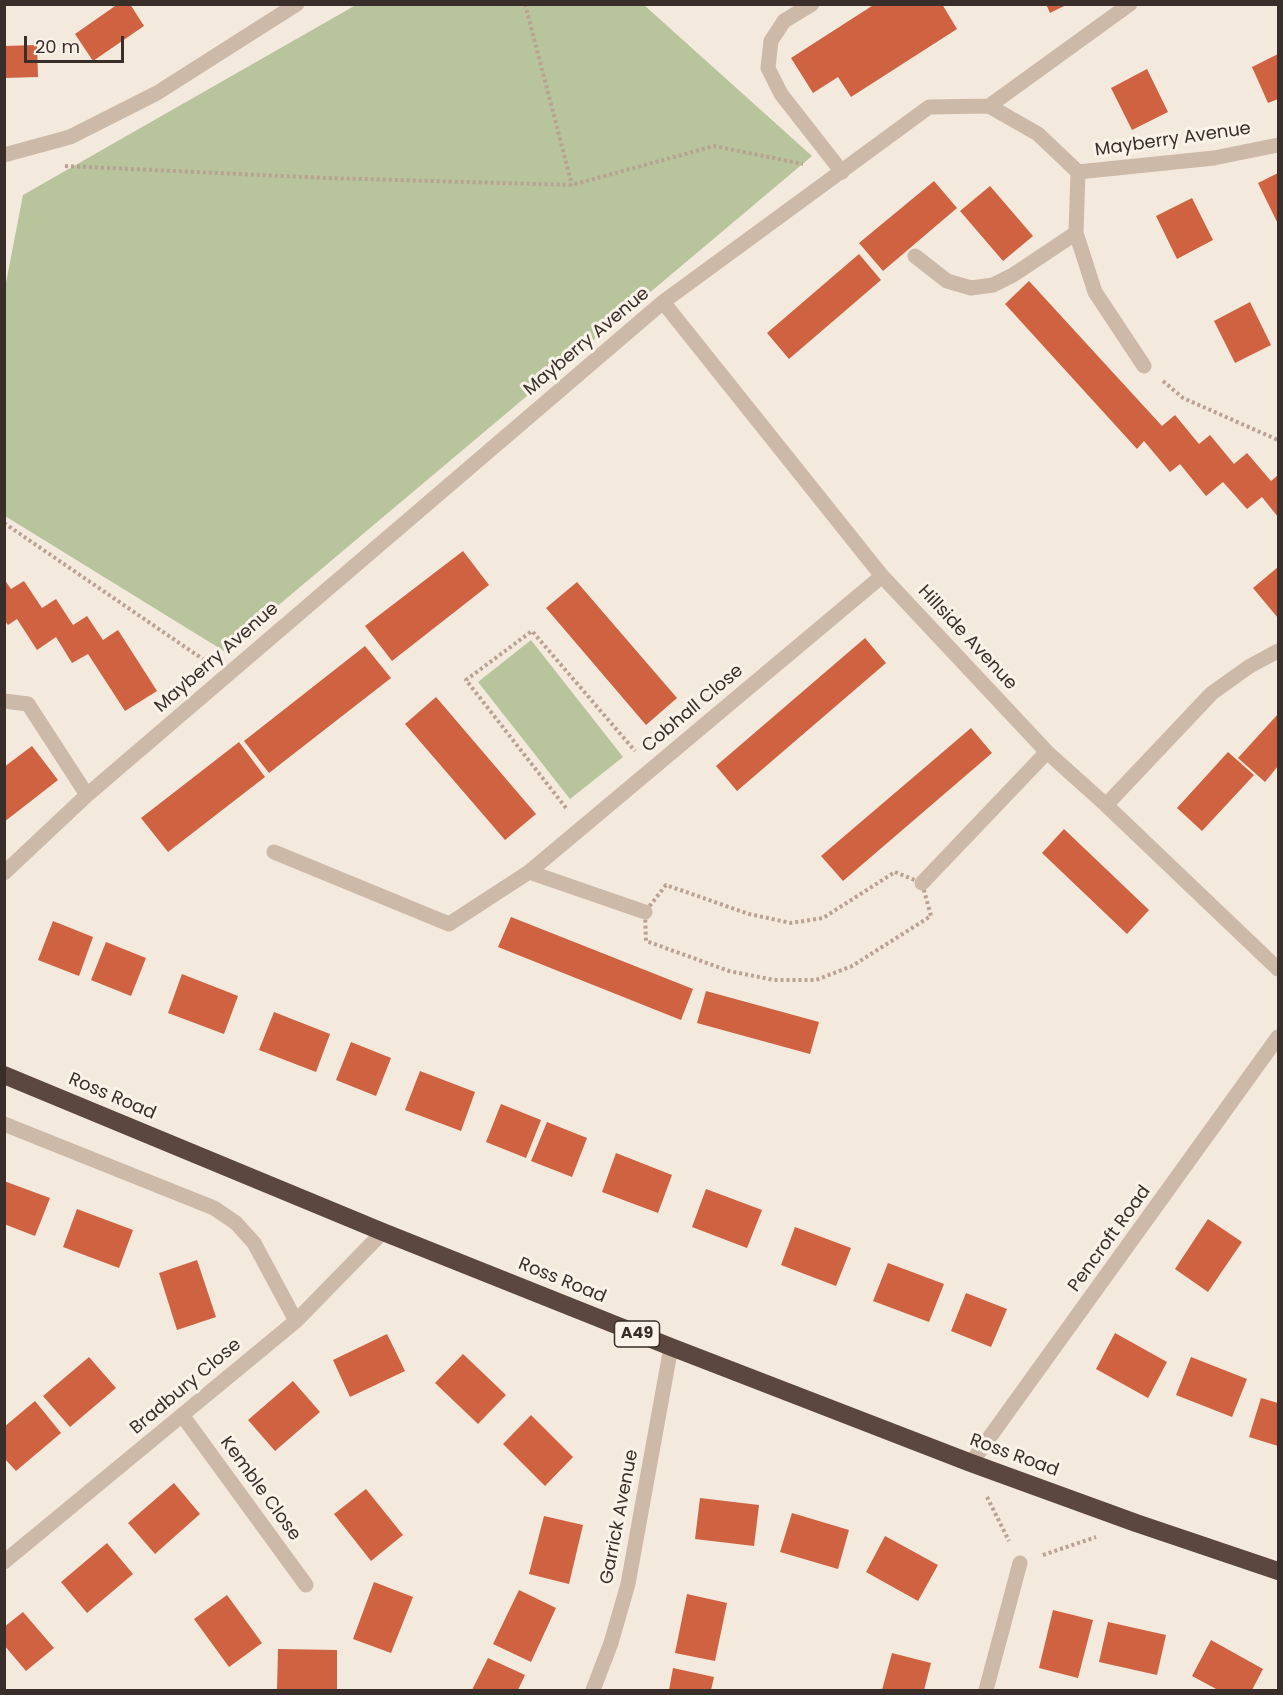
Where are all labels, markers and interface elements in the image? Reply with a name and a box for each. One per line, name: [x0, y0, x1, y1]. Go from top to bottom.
scale bar: [27, 24, 128, 62]
text: 20 m: [35, 34, 80, 59]
street label: Mayberry Avenue: [1094, 118, 1252, 162]
street label: Mayberry Avenue: [520, 283, 654, 401]
street label: Hillside Avenue: [913, 581, 1021, 695]
street label: Mayberry Avenue: [151, 598, 283, 718]
street label: Cobhall Close: [638, 660, 748, 758]
street label: Ross Road: [65, 1069, 159, 1125]
street label: Pencroft Road: [1064, 1182, 1156, 1296]
street label: Ross Road: [515, 1254, 609, 1308]
road number: A49: [614, 1321, 660, 1347]
street label: Bradbury Close: [126, 1334, 246, 1440]
street label: Ross Road: [967, 1430, 1061, 1482]
street label: Kemble Close: [215, 1433, 305, 1545]
street label: Garrick Avenue: [596, 1448, 644, 1586]

